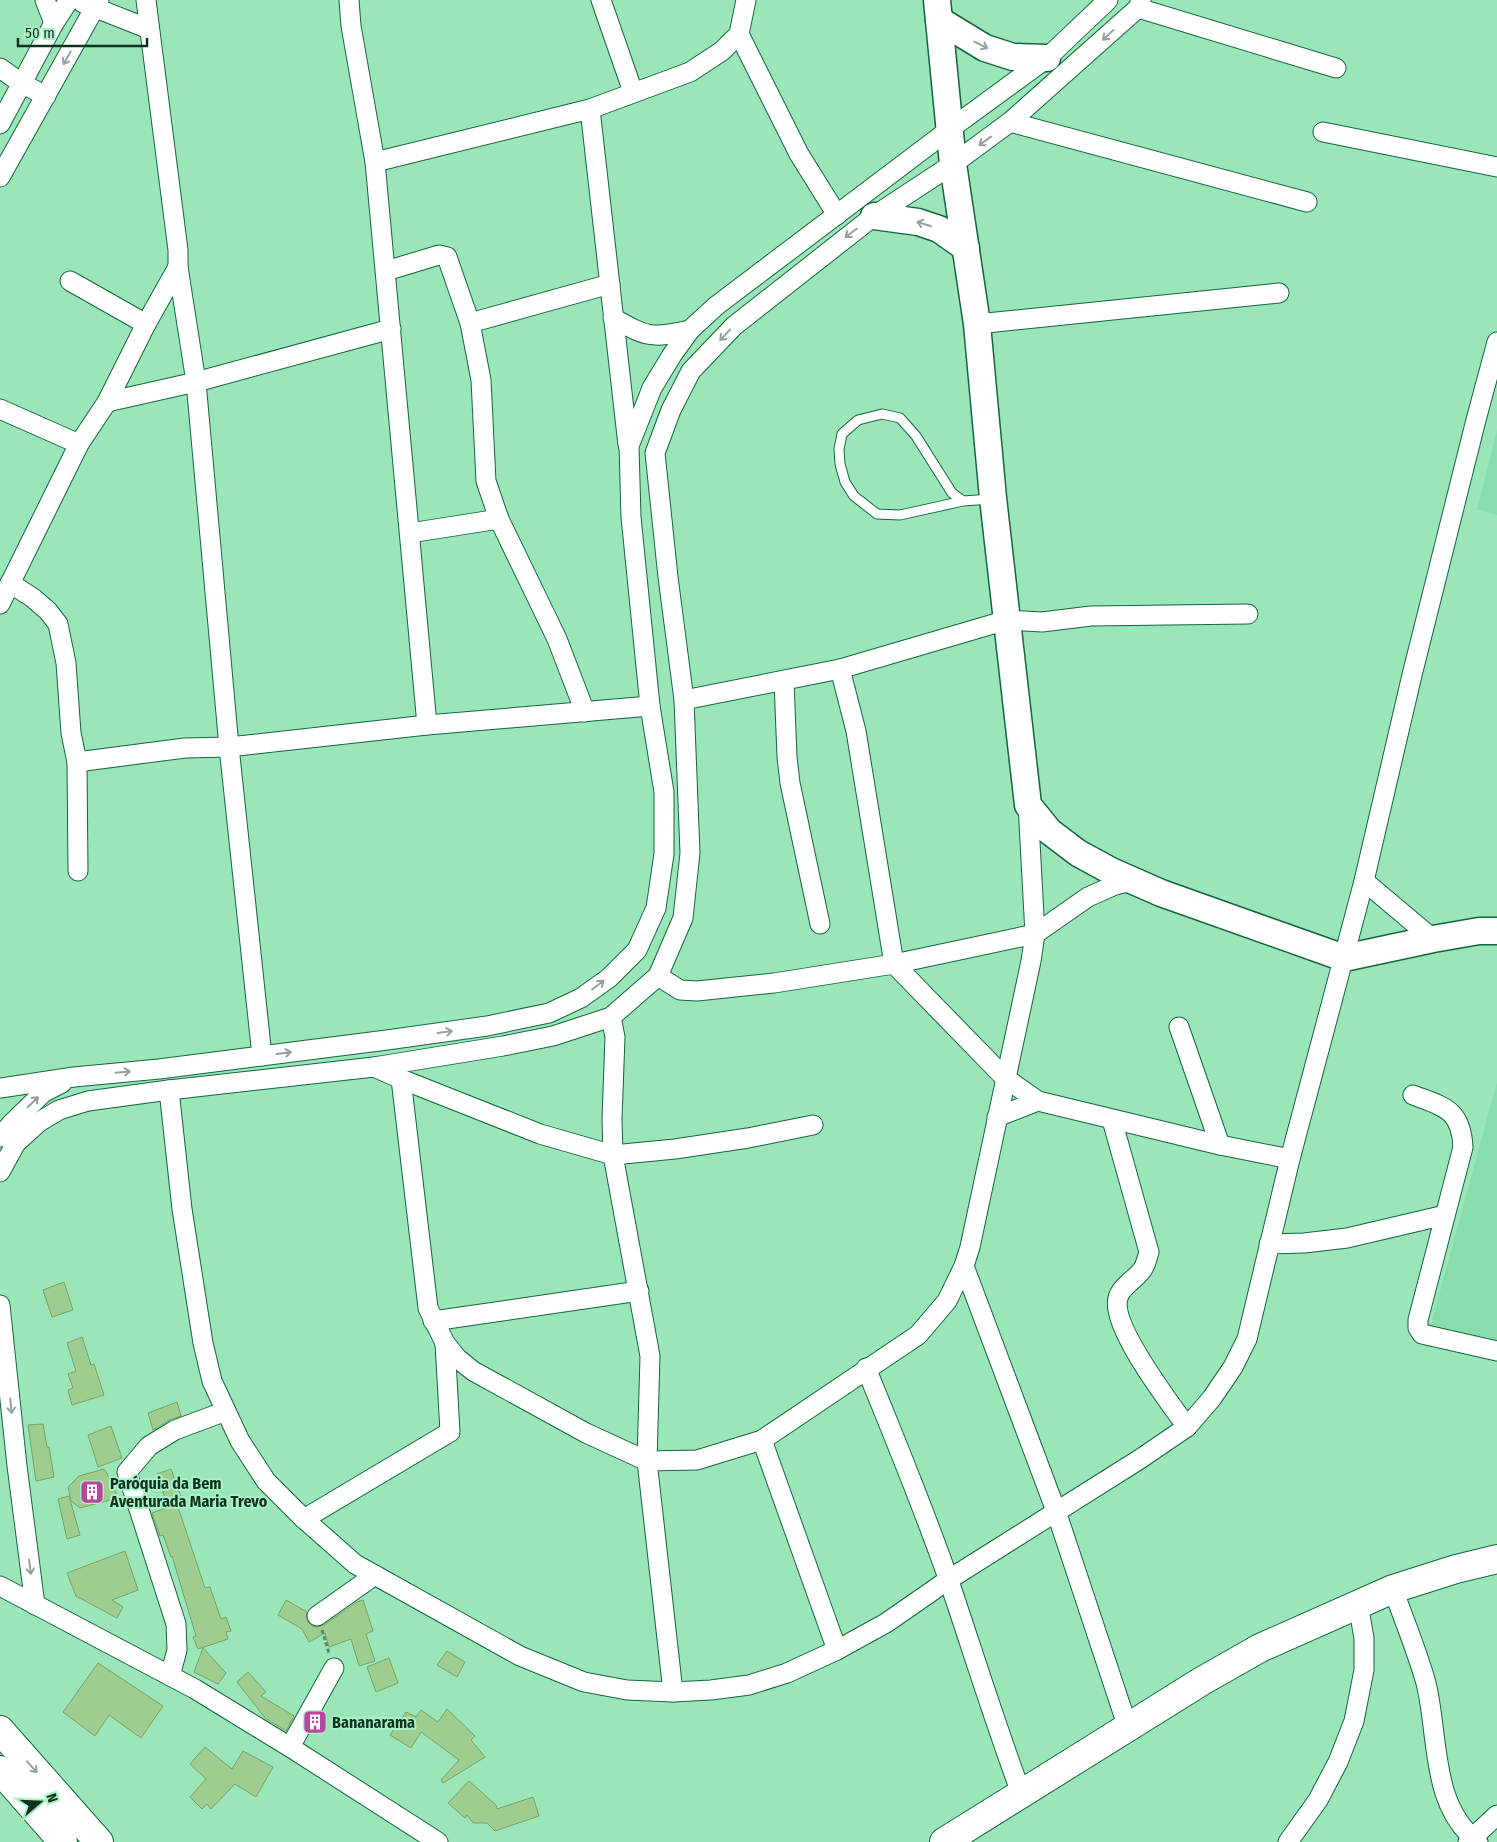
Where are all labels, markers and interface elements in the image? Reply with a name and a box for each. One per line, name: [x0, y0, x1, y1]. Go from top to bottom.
scale bar: [18, 15, 146, 47]
text: 50 m: [25, 24, 55, 42]
one-way arrow: [1102, 29, 1115, 41]
one-way arrow: [973, 41, 988, 50]
one-way arrow: [62, 50, 71, 65]
one-way arrow: [978, 136, 992, 146]
one-way arrow: [916, 219, 932, 229]
one-way arrow: [845, 228, 858, 239]
one-way arrow: [719, 329, 731, 342]
one-way arrow: [591, 980, 605, 990]
one-way arrow: [437, 1026, 453, 1036]
one-way arrow: [276, 1048, 292, 1058]
one-way arrow: [114, 1067, 130, 1077]
one-way arrow: [27, 1096, 40, 1108]
one-way arrow: [6, 1397, 16, 1413]
place label: Paróquia da Bem Aventurada Maria Trevo: [109, 1474, 268, 1511]
building icon: Paróquia da Bem Aventurada Maria Trevo: [79, 1479, 105, 1505]
one-way arrow: [25, 1559, 35, 1575]
building icon: Bananarama: [302, 1709, 328, 1735]
place label: Bananarama: [332, 1713, 415, 1732]
one-way arrow: [27, 1760, 38, 1773]
north arrow: [15, 1777, 65, 1827]
text: N: [42, 1791, 61, 1805]

